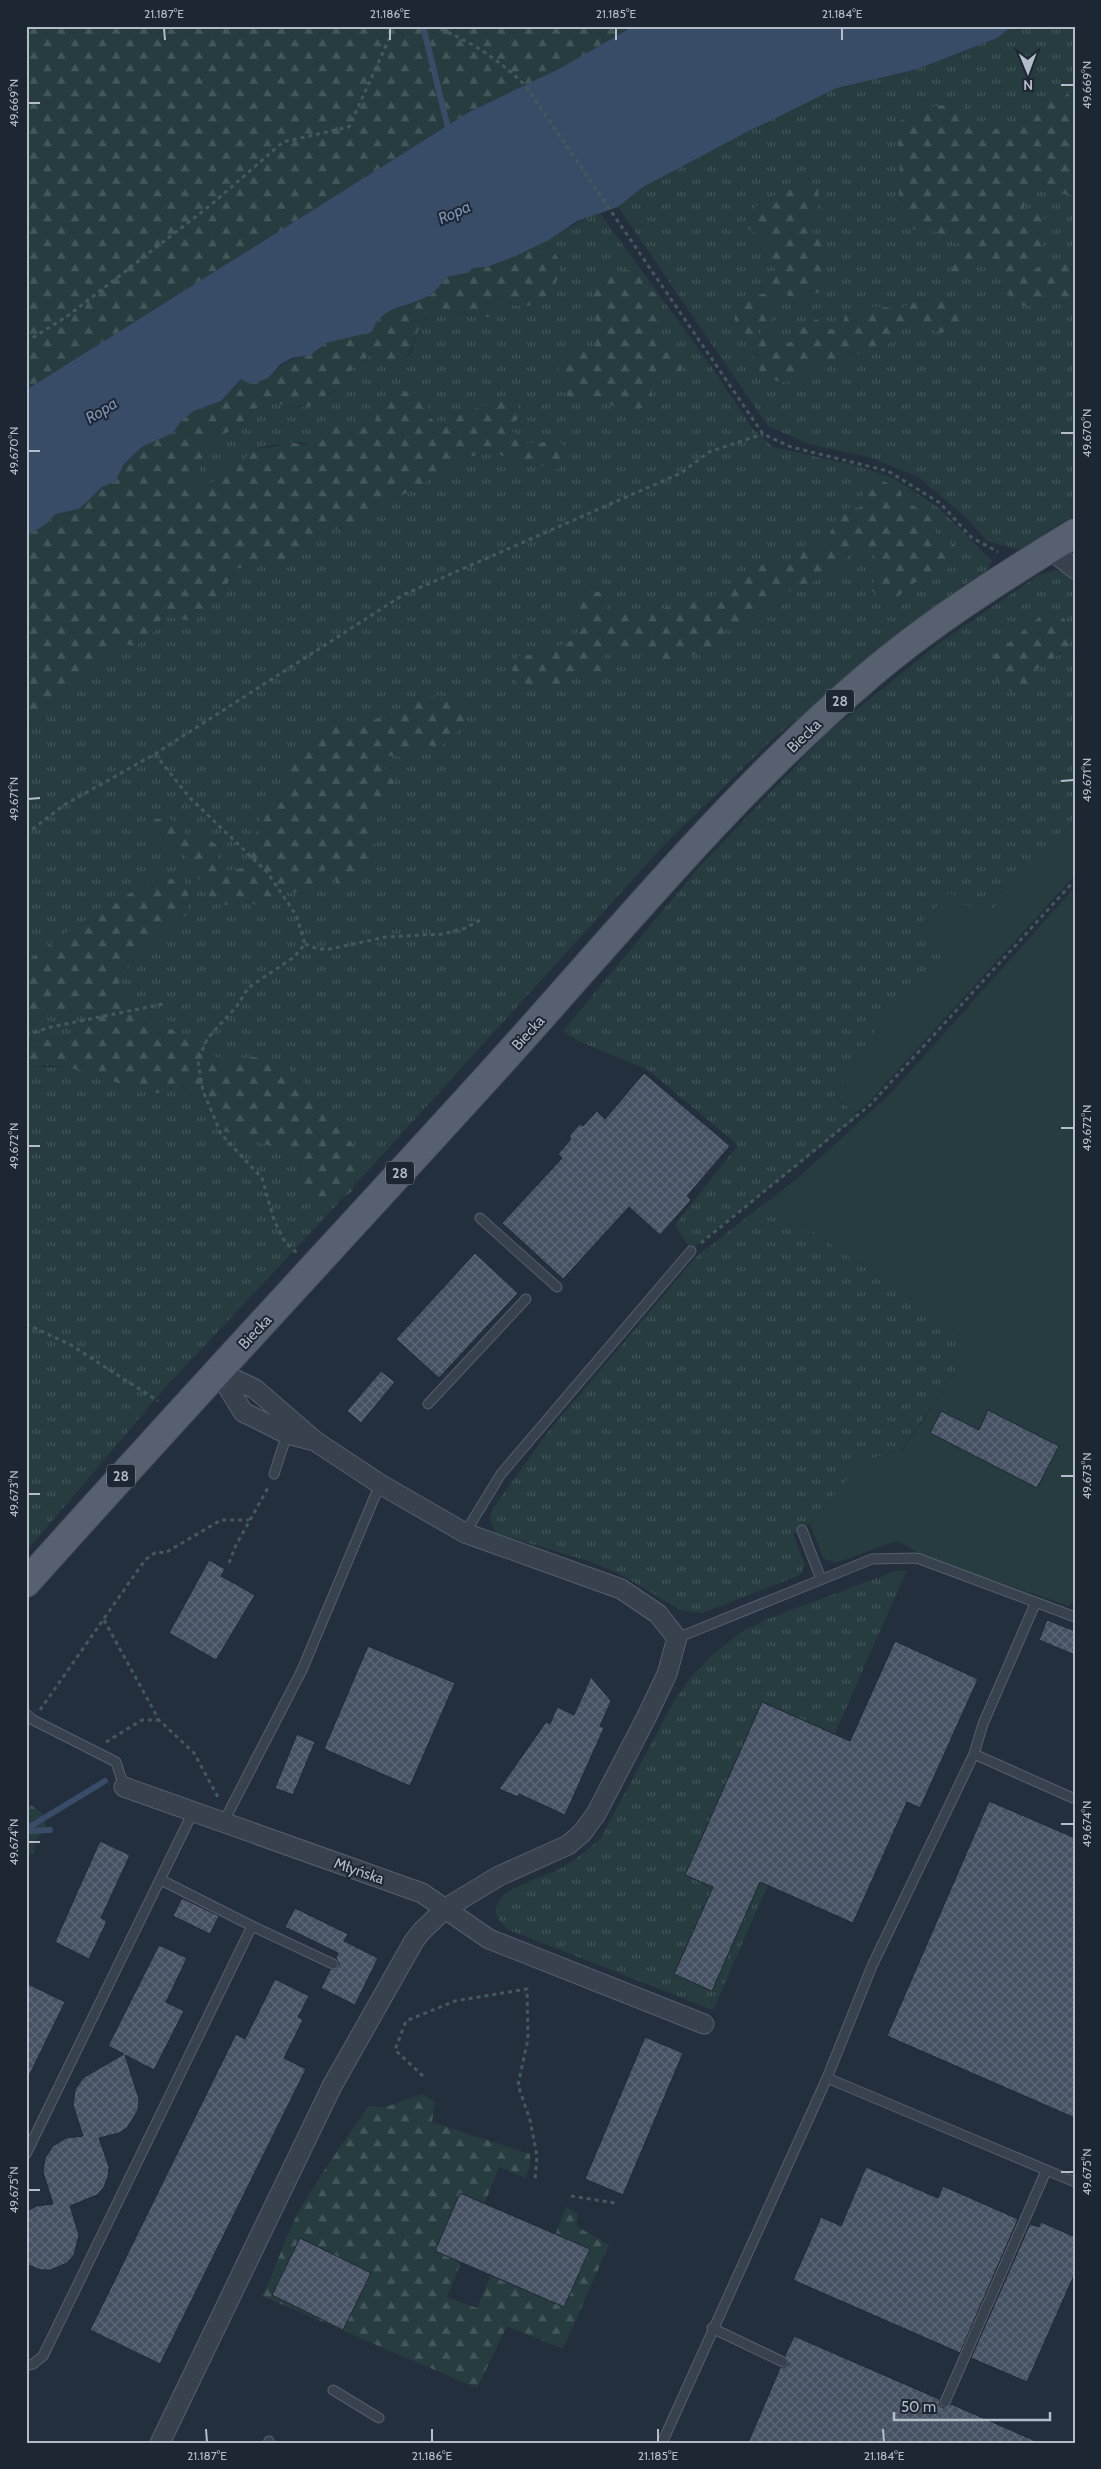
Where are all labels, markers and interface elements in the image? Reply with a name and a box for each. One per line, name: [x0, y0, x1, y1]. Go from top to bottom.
text: 21.187°E: [144, 6, 184, 21]
text: 21.186°E: [370, 6, 411, 21]
text: 21.185°E: [596, 6, 637, 21]
text: 21.184°E: [822, 6, 863, 21]
north arrow: [1004, 48, 1054, 98]
text: 49.669°N: [1079, 61, 1094, 109]
text: N: [1023, 76, 1033, 94]
text: 49.669°N: [6, 79, 21, 127]
water label: Ropa: [435, 197, 474, 228]
water label: Ropa: [82, 393, 121, 427]
text: 49.670°N: [1079, 409, 1094, 457]
text: 49.670°N: [6, 427, 21, 475]
road number: 28: [826, 689, 854, 712]
street label: Biecka: [783, 715, 825, 757]
text: 49.671°N: [1079, 758, 1094, 802]
text: 49.671°N: [6, 777, 21, 821]
street label: Biecka: [508, 1011, 549, 1054]
text: 49.672°N: [1079, 1105, 1094, 1151]
text: 49.672°N: [6, 1123, 21, 1169]
road number: 28: [386, 1162, 414, 1184]
street label: Biecka: [235, 1311, 276, 1353]
text: 49.673°N: [1079, 1452, 1094, 1500]
road number: 28: [107, 1464, 135, 1488]
text: 49.673°N: [6, 1470, 21, 1518]
text: 49.674°N: [1079, 1800, 1094, 1848]
text: 49.674°N: [6, 1818, 21, 1866]
street label: Młyńska: [332, 1854, 387, 1888]
text: 49.675°N: [1079, 2148, 1094, 2196]
text: 49.675°N: [6, 2166, 21, 2214]
scale bar: [894, 2389, 1050, 2421]
text: 50 m: [901, 2398, 936, 2416]
text: 21.187°E: [187, 2448, 227, 2463]
text: 21.186°E: [412, 2448, 453, 2463]
text: 21.185°E: [638, 2448, 679, 2463]
text: 21.184°E: [864, 2448, 905, 2463]

